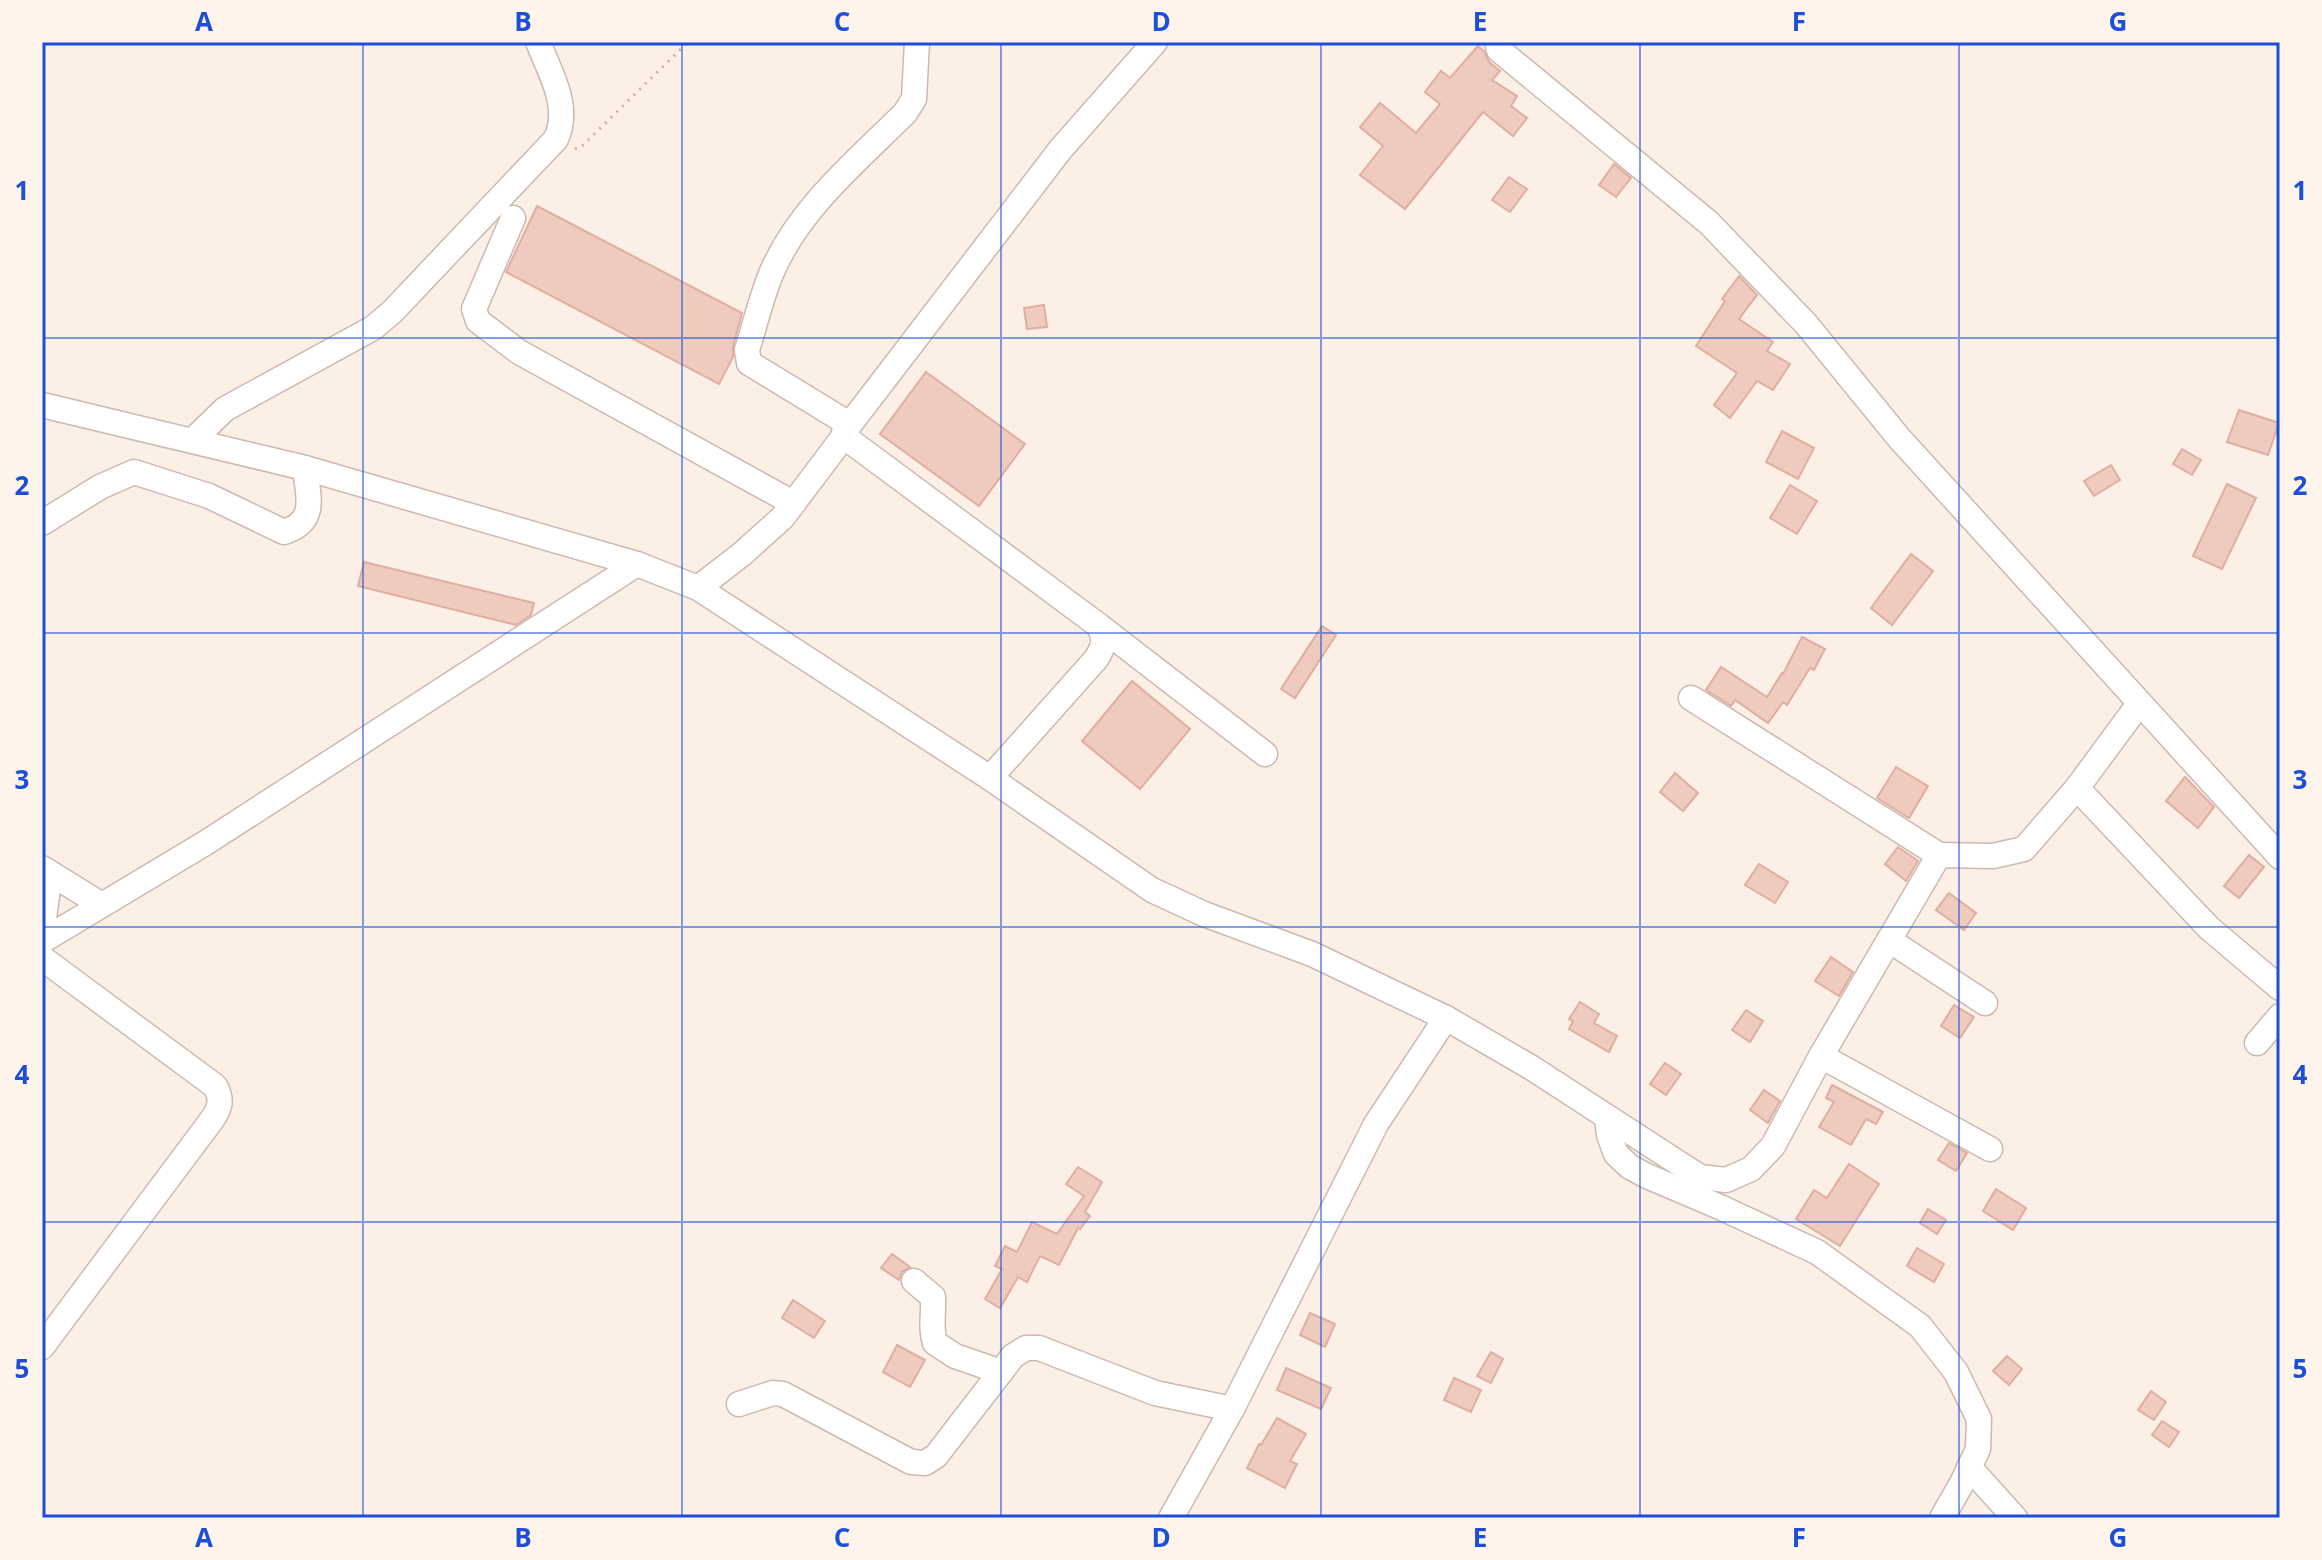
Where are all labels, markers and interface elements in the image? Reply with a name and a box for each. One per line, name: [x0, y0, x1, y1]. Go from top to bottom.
text: A: [195, 3, 213, 39]
text: B: [514, 3, 532, 39]
text: C: [834, 3, 850, 39]
text: D: [1151, 3, 1171, 39]
text: E: [1473, 3, 1487, 39]
text: F: [1792, 3, 1806, 39]
text: G: [2109, 3, 2127, 39]
text: 1: [15, 172, 29, 208]
text: 1: [2293, 172, 2307, 208]
text: 2: [15, 467, 30, 503]
text: 2: [2293, 467, 2308, 503]
text: 3: [15, 761, 29, 797]
text: 3: [2293, 761, 2307, 797]
text: 4: [15, 1056, 30, 1092]
text: 4: [2293, 1056, 2308, 1092]
text: 5: [15, 1350, 29, 1386]
text: 5: [2293, 1350, 2307, 1386]
text: A: [195, 1519, 213, 1555]
text: B: [514, 1519, 532, 1555]
text: C: [834, 1519, 850, 1555]
text: D: [1151, 1519, 1171, 1555]
text: E: [1473, 1519, 1487, 1555]
text: F: [1792, 1519, 1806, 1555]
text: G: [2109, 1519, 2127, 1555]

